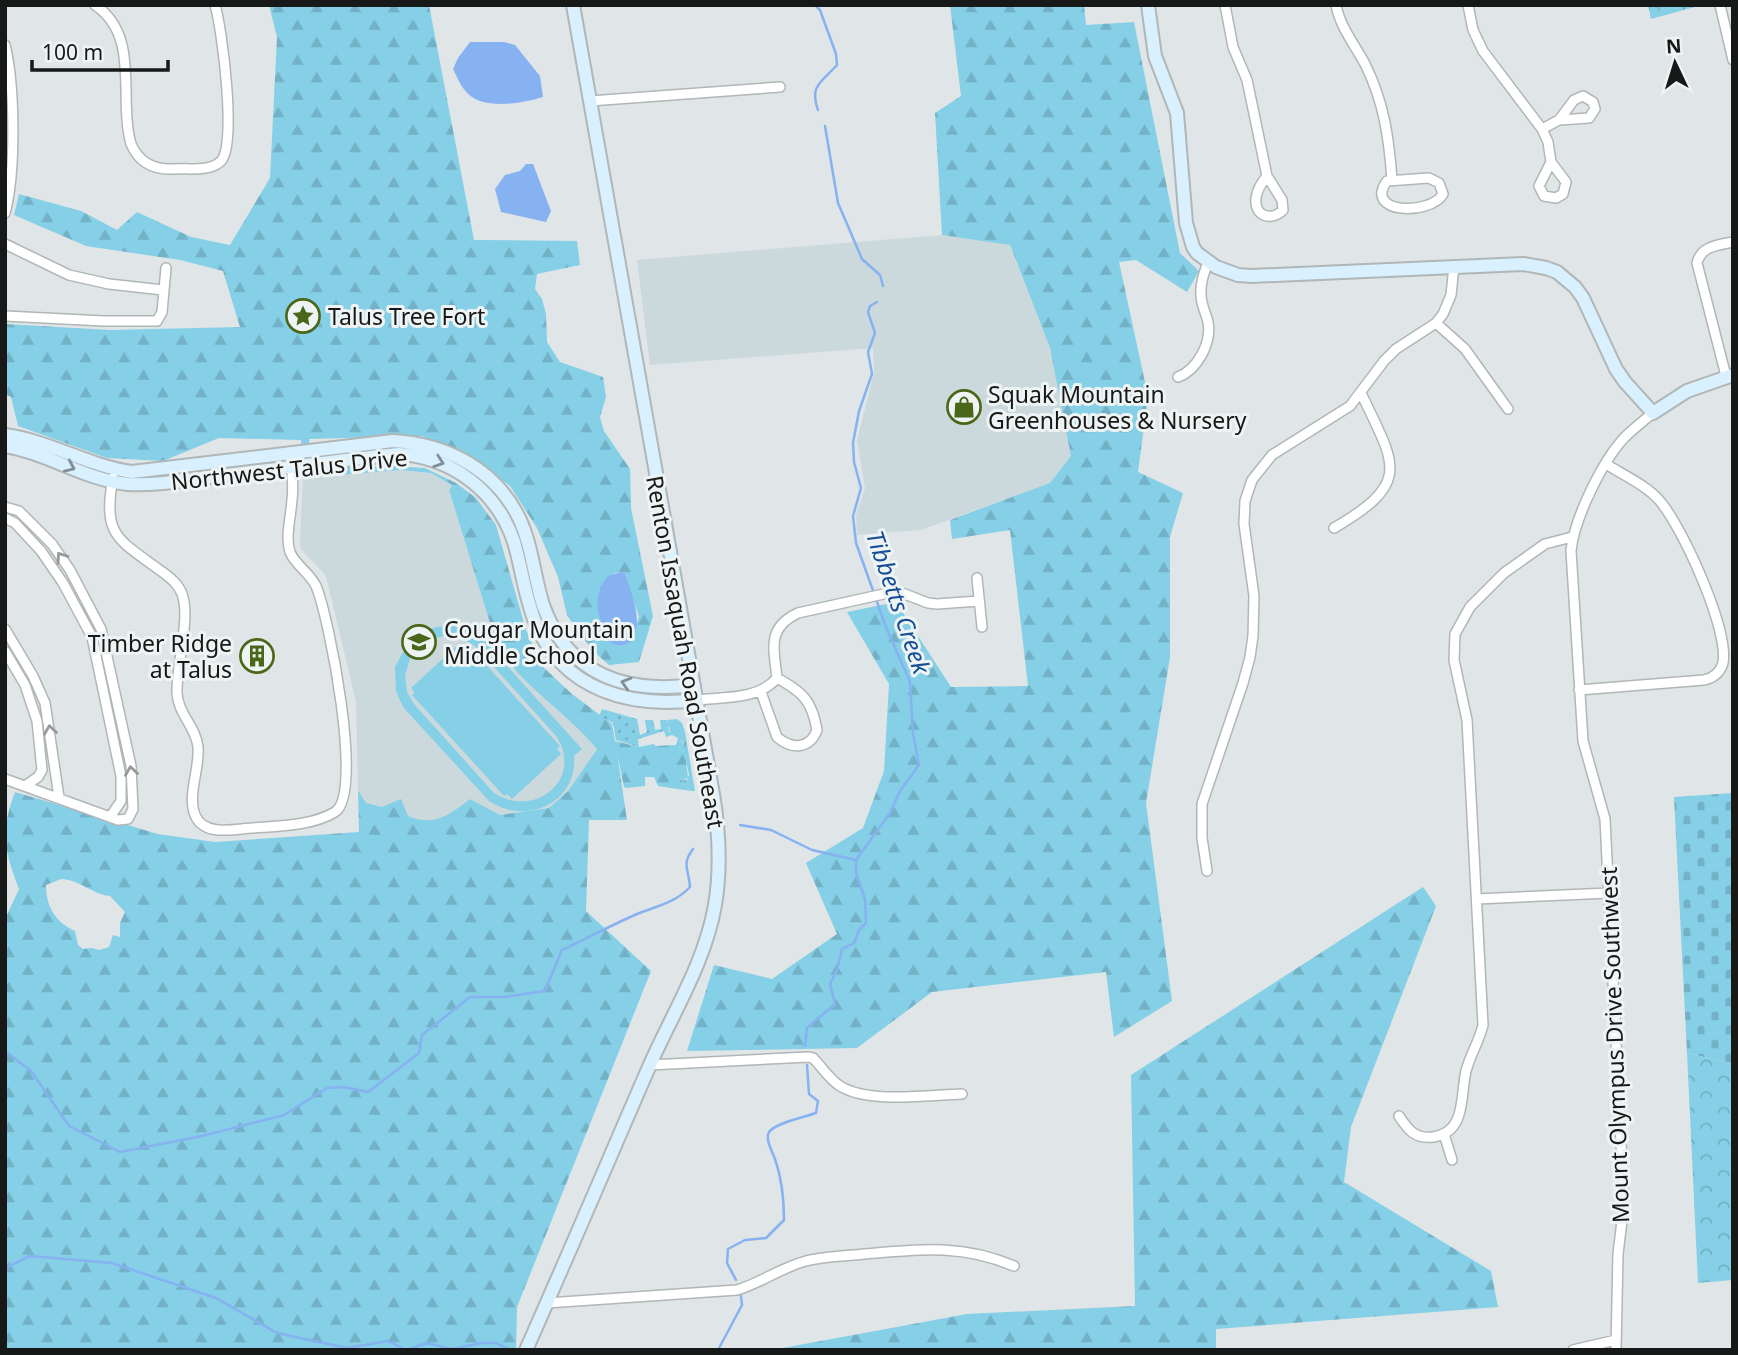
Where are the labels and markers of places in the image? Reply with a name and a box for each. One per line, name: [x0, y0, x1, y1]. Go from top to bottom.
place icon: Talus Tree Fort: [284, 297, 322, 335]
place label: Talus Tree Fort: [328, 300, 485, 332]
place label: Squak Mountain Greenhouses & Nursery: [988, 378, 1247, 436]
shop icon: Squak Mountain Greenhouses & Nursery: [945, 388, 983, 426]
place label: Cougar Mountain Middle School: [444, 613, 634, 671]
school or university icon: Cougar Mountain Middle School: [400, 623, 438, 661]
place label: Timber Ridge at Talus: [88, 627, 232, 685]
building icon: Timber Ridge at Talus: [238, 637, 276, 675]

